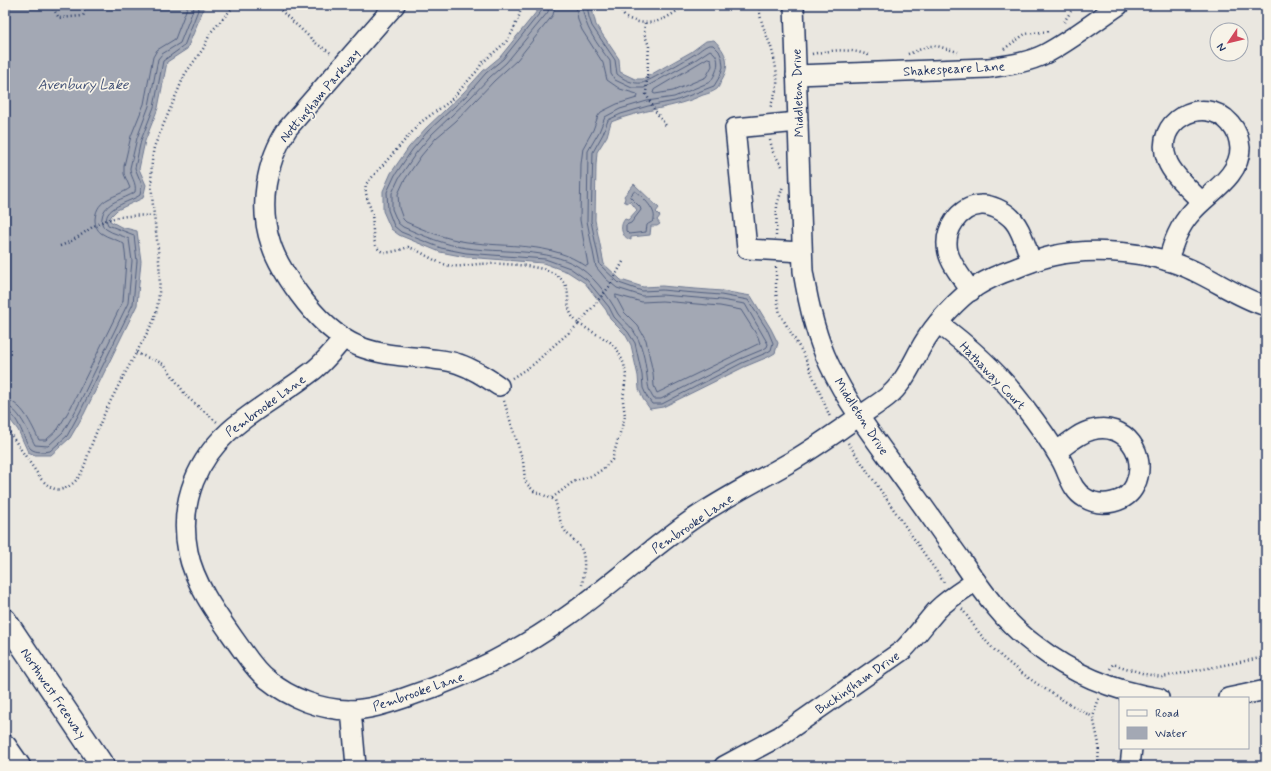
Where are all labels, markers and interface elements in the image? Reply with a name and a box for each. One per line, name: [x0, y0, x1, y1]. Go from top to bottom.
north arrow: [1209, 22, 1249, 62]
text: N: [1214, 40, 1229, 54]
street label: Nottingham Parkway: [276, 46, 366, 148]
street label: Middleton Drive: [788, 48, 809, 138]
street label: Shakespeare Lane: [903, 58, 1006, 81]
water label: Avenbury Lake: [38, 76, 129, 94]
street label: Hathaway Court: [955, 338, 1029, 414]
street label: Pembrooke Lane: [222, 371, 309, 441]
street label: Middleton Drive: [829, 375, 892, 459]
street label: Pembrooke Lane: [649, 491, 737, 558]
street label: Northwest Freeway: [16, 645, 89, 743]
street label: Buckingham Drive: [812, 648, 905, 720]
street label: Pembrooke Lane: [371, 669, 466, 716]
legend: [1119, 697, 1249, 749]
text: Road: [1155, 706, 1179, 722]
text: Water: [1155, 726, 1187, 742]

